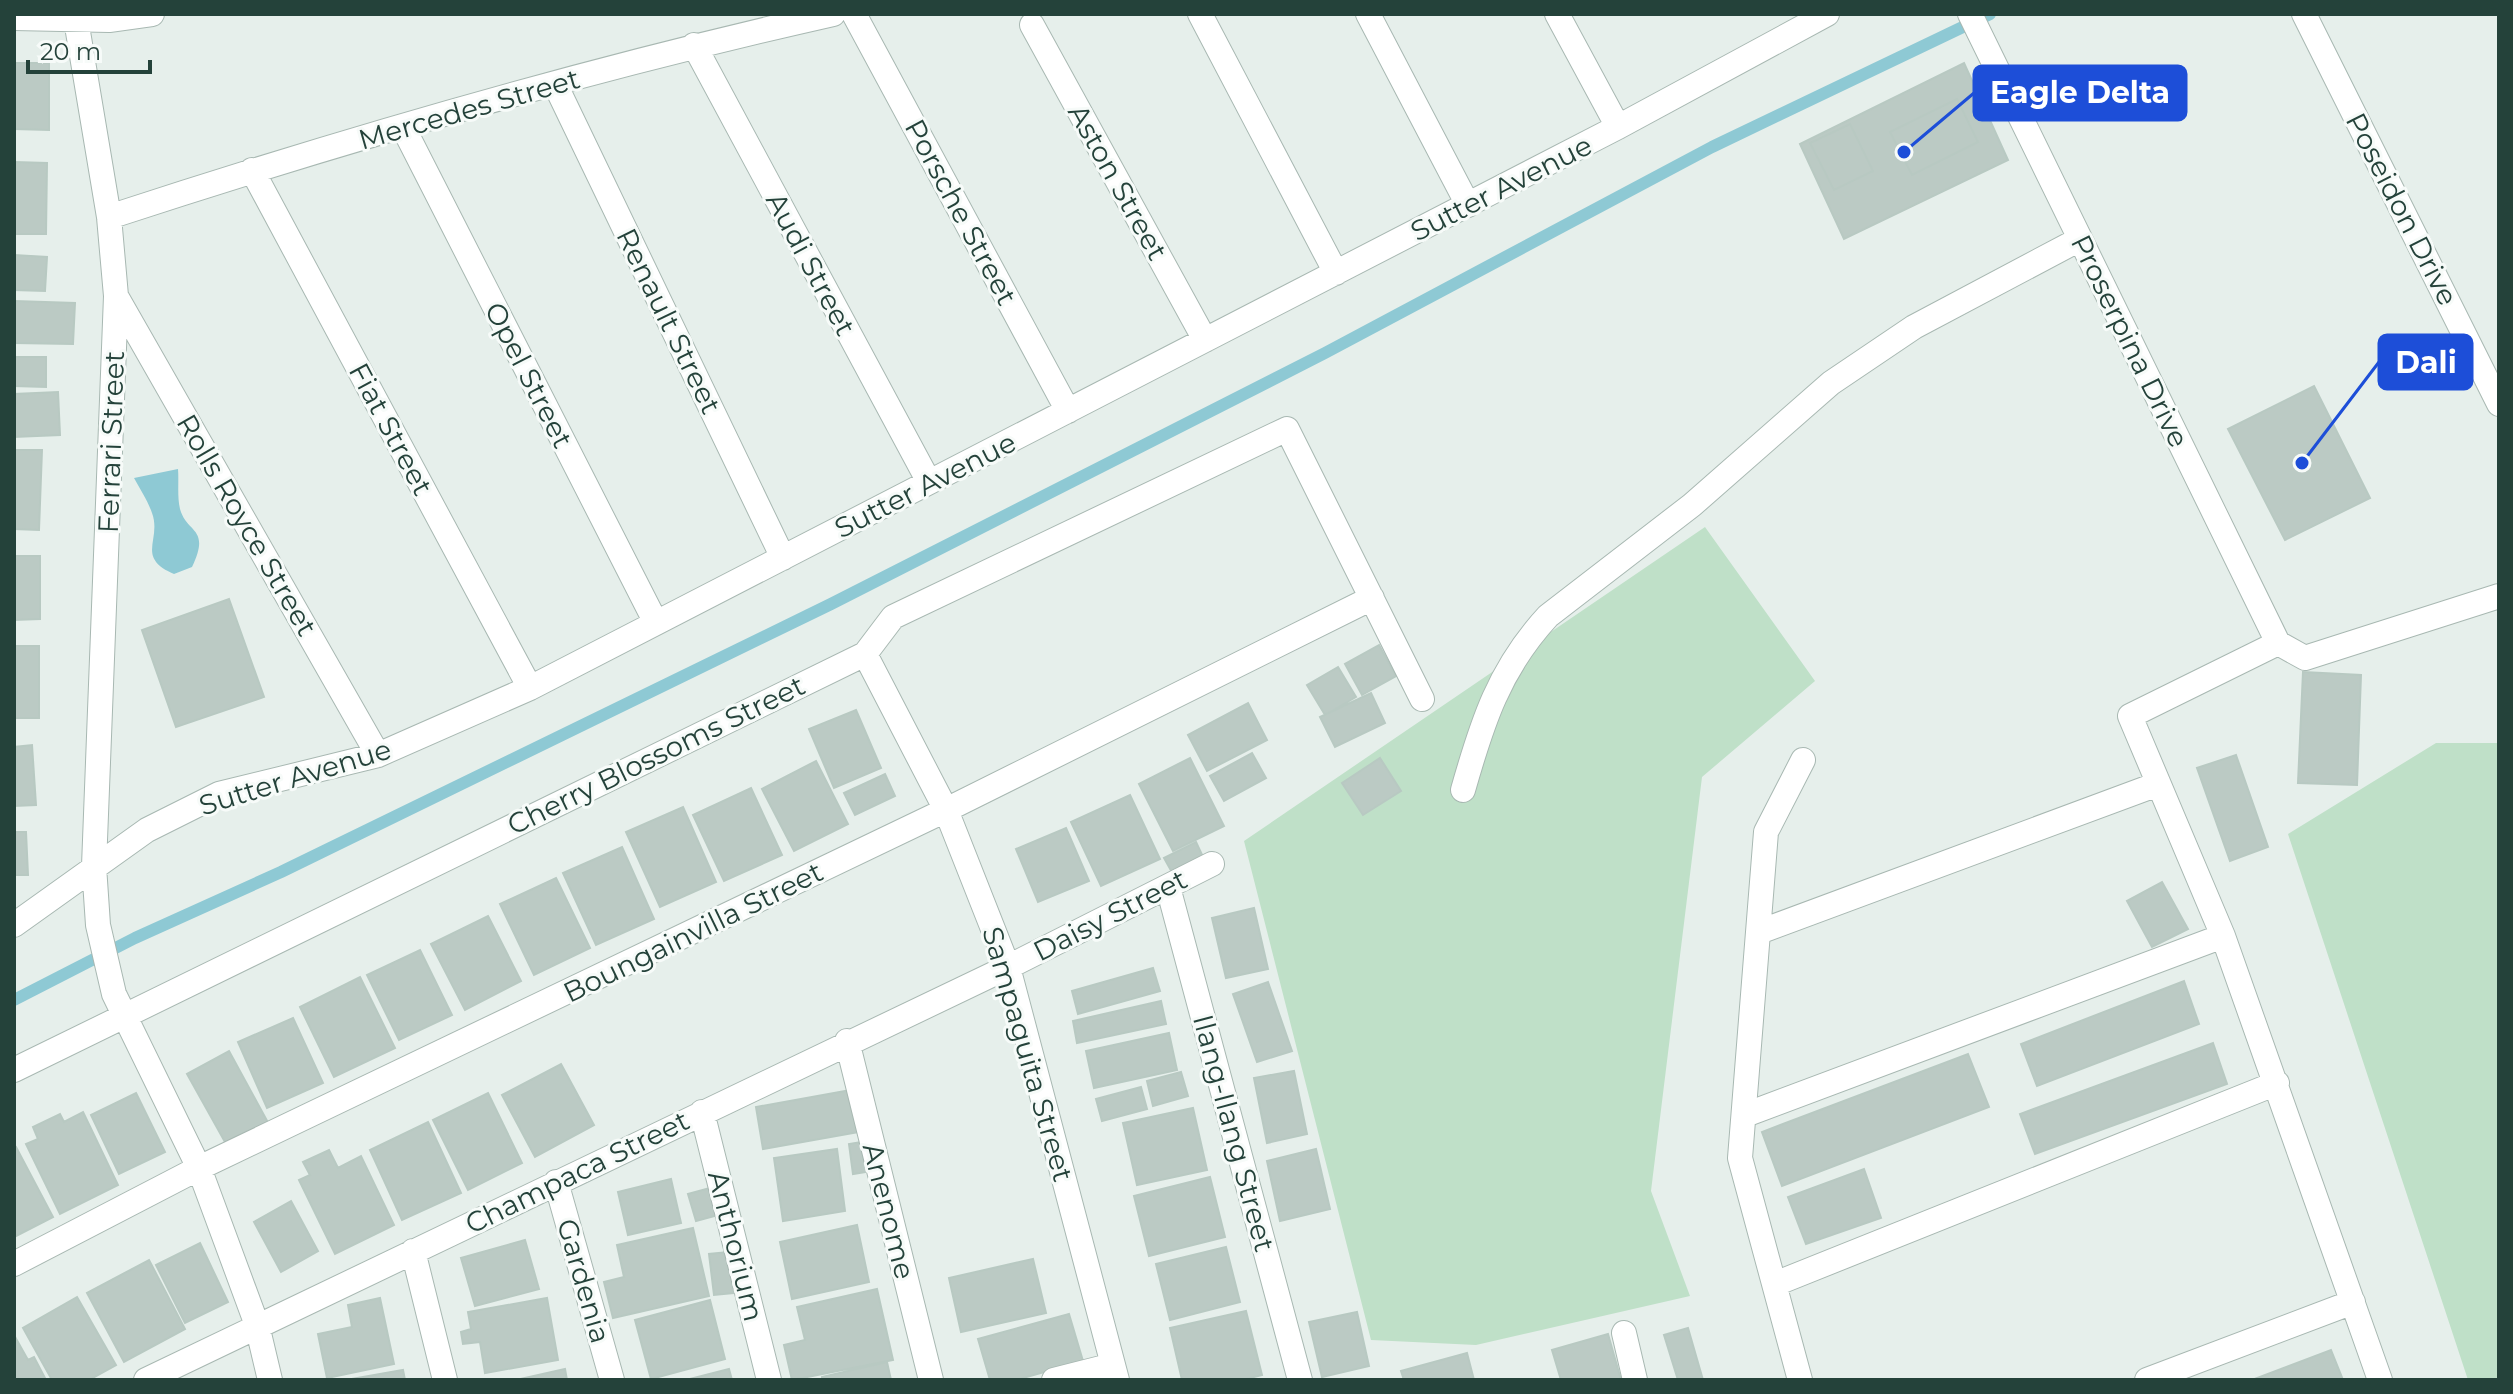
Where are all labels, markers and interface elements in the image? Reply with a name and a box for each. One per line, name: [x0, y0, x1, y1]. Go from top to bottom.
scale bar: [28, 24, 150, 74]
text: 20 m: [40, 37, 101, 66]
street label: Mercedes Street: [354, 61, 584, 157]
callout: Eagle Delta: [1974, 66, 2186, 120]
text: Eagle Delta: [1990, 74, 2170, 111]
street label: Aston Street: [1061, 98, 1175, 266]
street label: Poseidon Drive: [2339, 107, 2465, 311]
street label: Porsche Street: [898, 113, 1024, 311]
street label: Sutter Avenue: [1405, 128, 1597, 248]
street label: Audi Street: [759, 187, 863, 341]
street label: Renault Street: [609, 223, 729, 419]
street label: Proserpina Drive: [2064, 229, 2196, 453]
street label: Opel Street: [478, 296, 580, 454]
callout: Dali: [2379, 335, 2472, 389]
text: Dali: [2395, 344, 2457, 381]
street label: Ferrari Street: [91, 350, 131, 534]
street label: Fiat Street: [342, 357, 440, 501]
street label: Rolls Royce Street: [170, 408, 324, 642]
street label: Sutter Avenue: [829, 425, 1021, 545]
street label: Cherry Blossoms Street: [502, 668, 810, 842]
street label: Sutter Avenue: [195, 732, 395, 822]
street label: Boungainvilla Street: [558, 854, 828, 1010]
street label: Daisy Street: [1027, 862, 1193, 968]
street label: Sampaguita Street: [975, 923, 1081, 1185]
street label: Ilang-Ilang Street: [1186, 1011, 1282, 1255]
street label: Champaca Street: [460, 1103, 694, 1241]
street label: Anenome: [856, 1139, 922, 1283]
street label: Anthorium: [701, 1167, 771, 1325]
street label: Gardenia: [550, 1215, 618, 1347]

